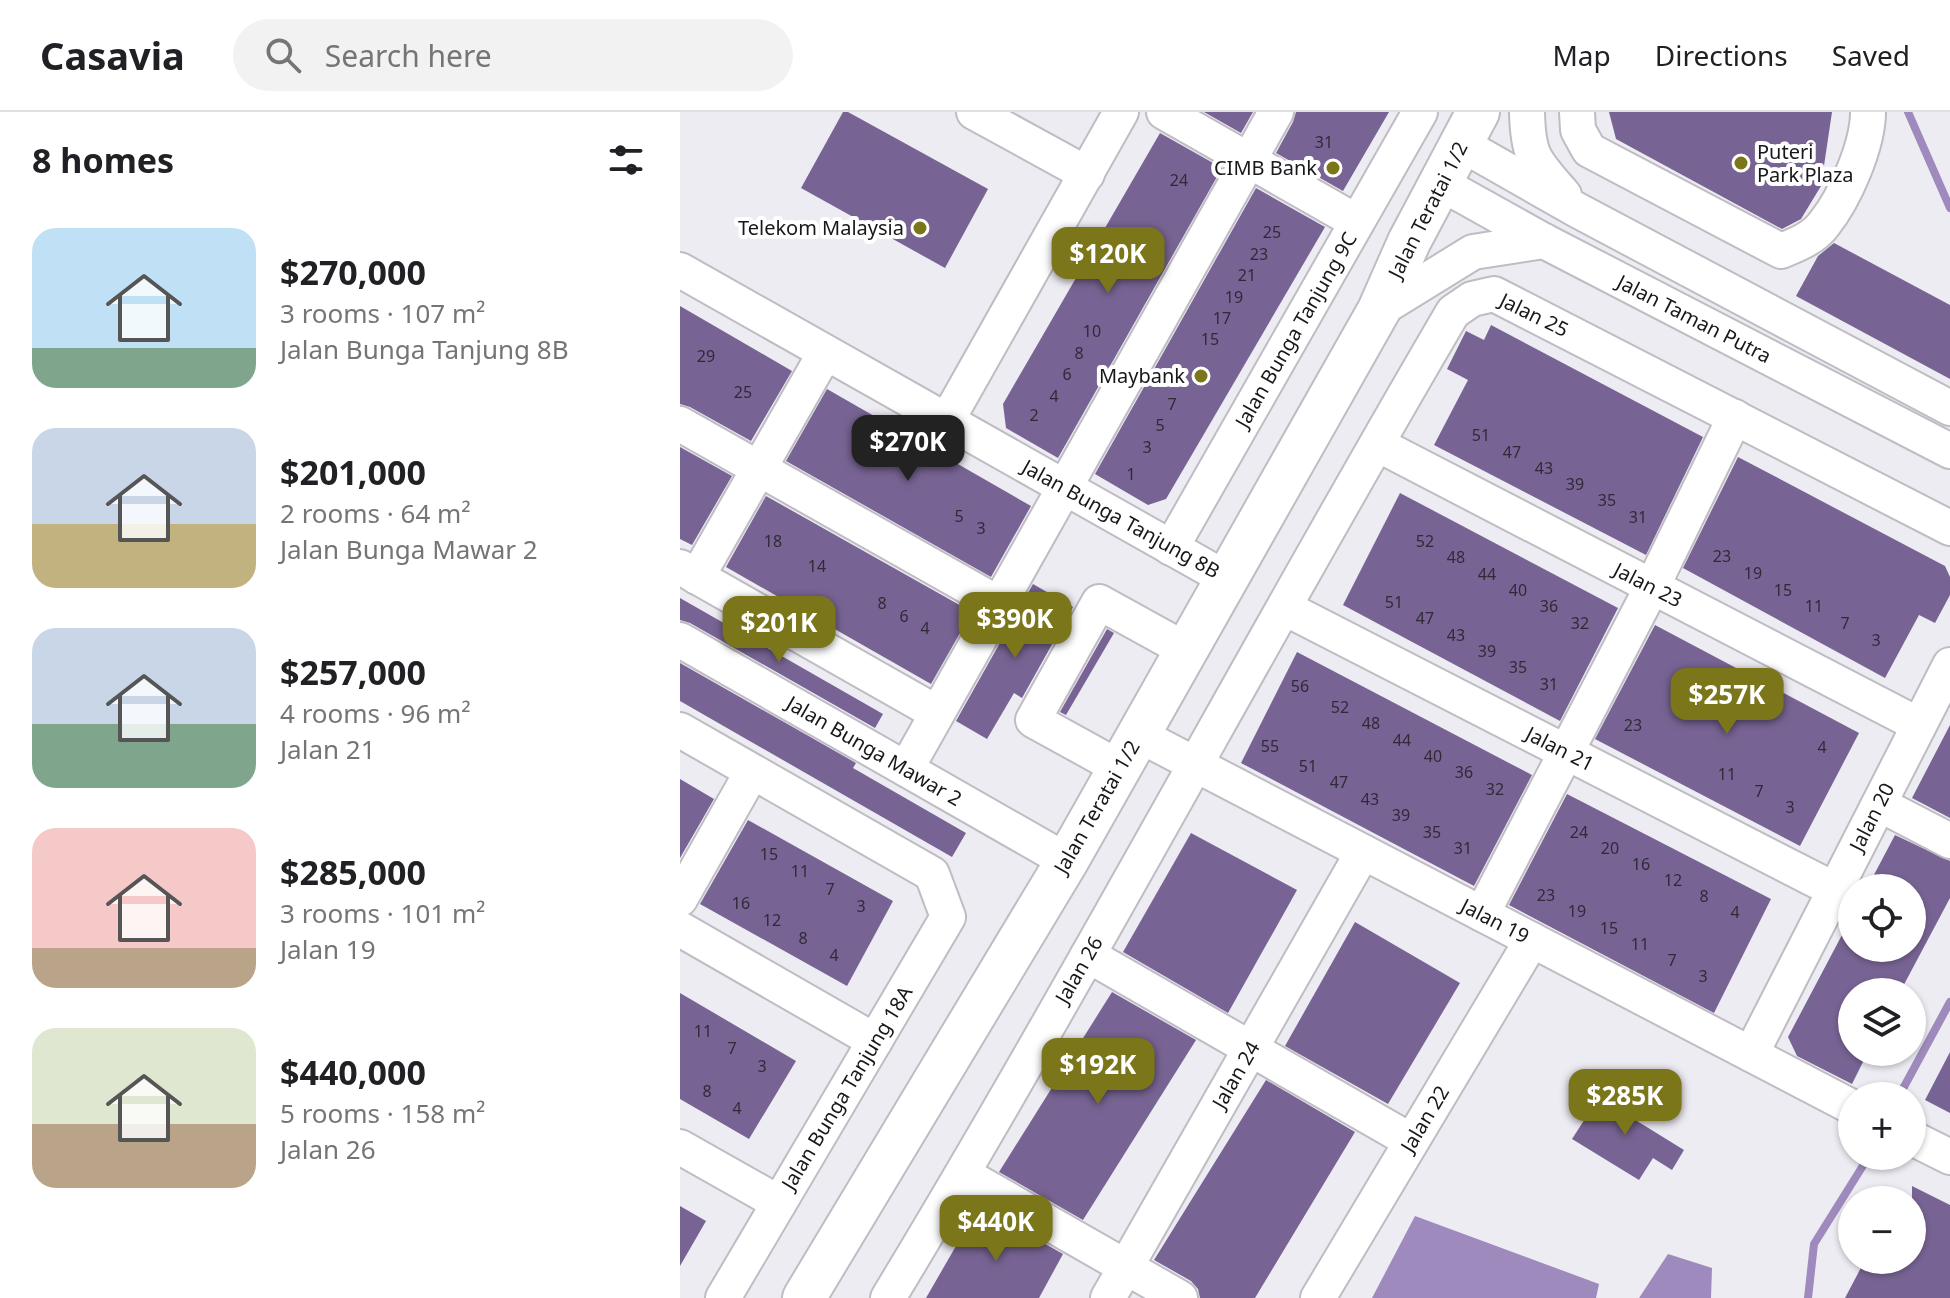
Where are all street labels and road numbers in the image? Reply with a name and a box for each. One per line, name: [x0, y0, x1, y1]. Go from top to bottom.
street label: Jalan Teratai 1/2: [1381, 137, 1474, 284]
street label: Jalan Bunga Tanjung 9C: [1227, 227, 1363, 434]
street label: Jalan Taman Putra: [1611, 267, 1776, 369]
street label: Jalan 25: [1493, 285, 1573, 343]
street label: Jalan Bunga Tanjung 8B: [1016, 452, 1225, 584]
street label: Jalan 23: [1608, 555, 1687, 613]
street label: Jalan Bunga Mawar 2: [780, 688, 967, 812]
street label: Jalan 21: [1520, 719, 1599, 777]
street label: Jalan Teratai 1/2: [1046, 735, 1146, 880]
street label: Jalan 20: [1842, 778, 1900, 857]
street label: Jalan 19: [1455, 891, 1534, 949]
street label: Jalan 26: [1048, 931, 1109, 1010]
street label: Jalan Bunga Tanjung 18A: [774, 981, 918, 1196]
street label: Jalan 24: [1205, 1036, 1266, 1115]
street label: Jalan 22: [1393, 1080, 1455, 1159]

